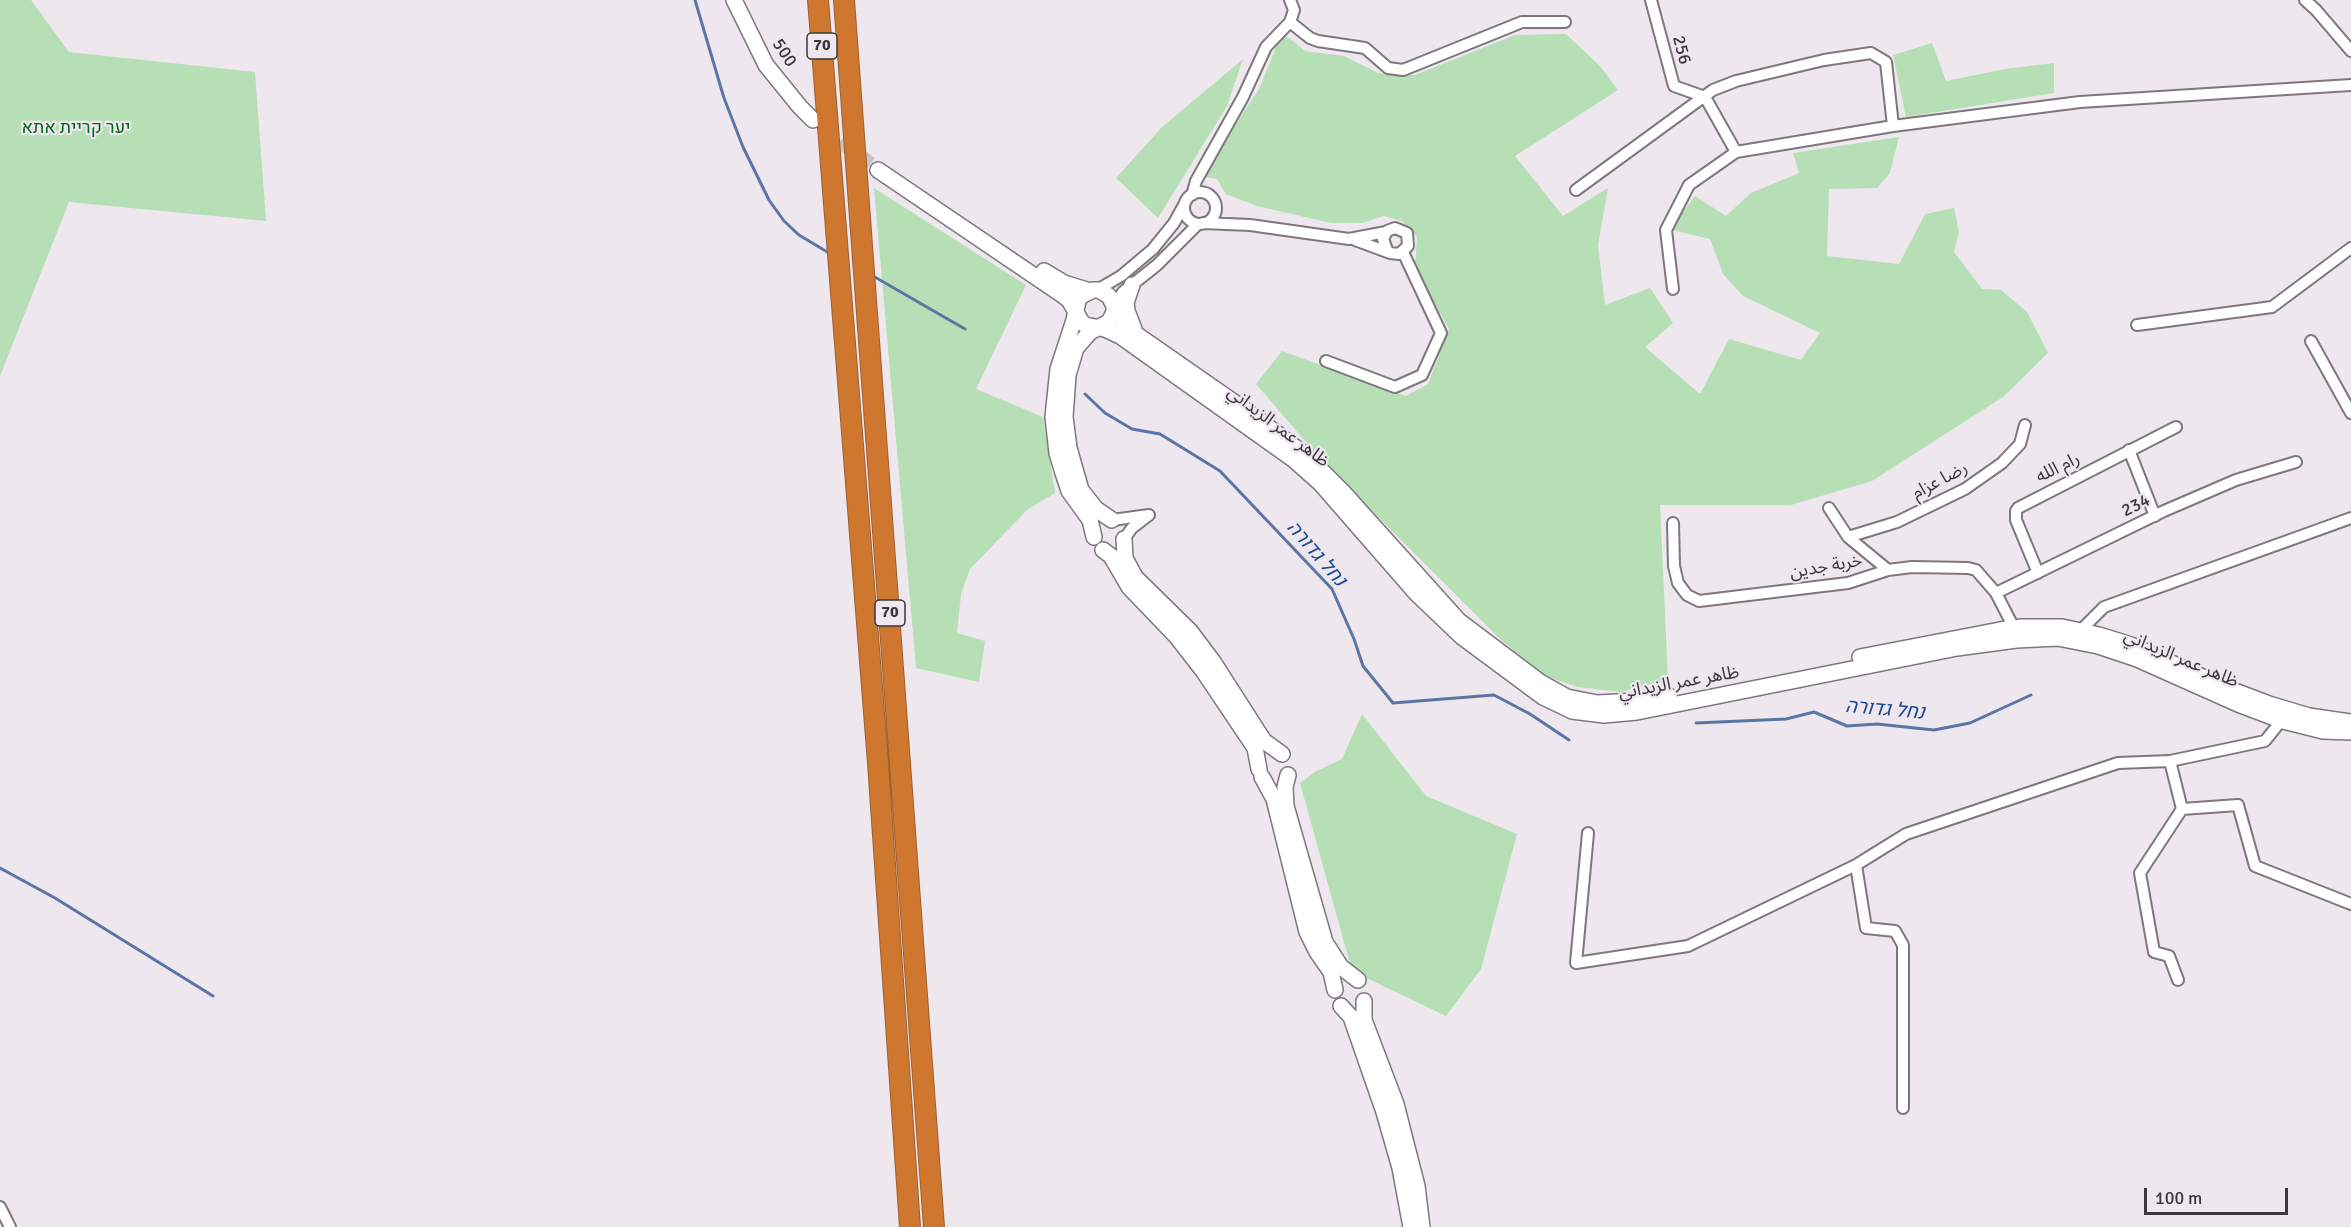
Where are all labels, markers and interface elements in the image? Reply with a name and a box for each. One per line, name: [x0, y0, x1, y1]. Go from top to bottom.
road number: 70: [807, 33, 837, 59]
street label: 256: [1667, 33, 1695, 67]
street label: 500: [767, 35, 801, 71]
park label: יער קריית אתא: [21, 117, 131, 139]
street label: ظاهر عمر الزيداني: [1223, 382, 1333, 472]
street label: رام الله: [2032, 448, 2084, 488]
street label: رضا عزام: [1908, 457, 1972, 505]
street label: 234: [2118, 490, 2154, 522]
water label: נחל גדורה: [1281, 516, 1351, 592]
street label: خربة جدين: [1788, 550, 1864, 584]
road number: 70: [875, 600, 905, 626]
street label: ظاهر عمر الزيداني: [2121, 625, 2241, 693]
street label: ظاهر عمر الزيداني: [1617, 662, 1741, 704]
water label: נחל גדורה: [1844, 695, 1926, 725]
scale bar: [2147, 1176, 2291, 1214]
text: 100 m: [2155, 1187, 2202, 1209]

